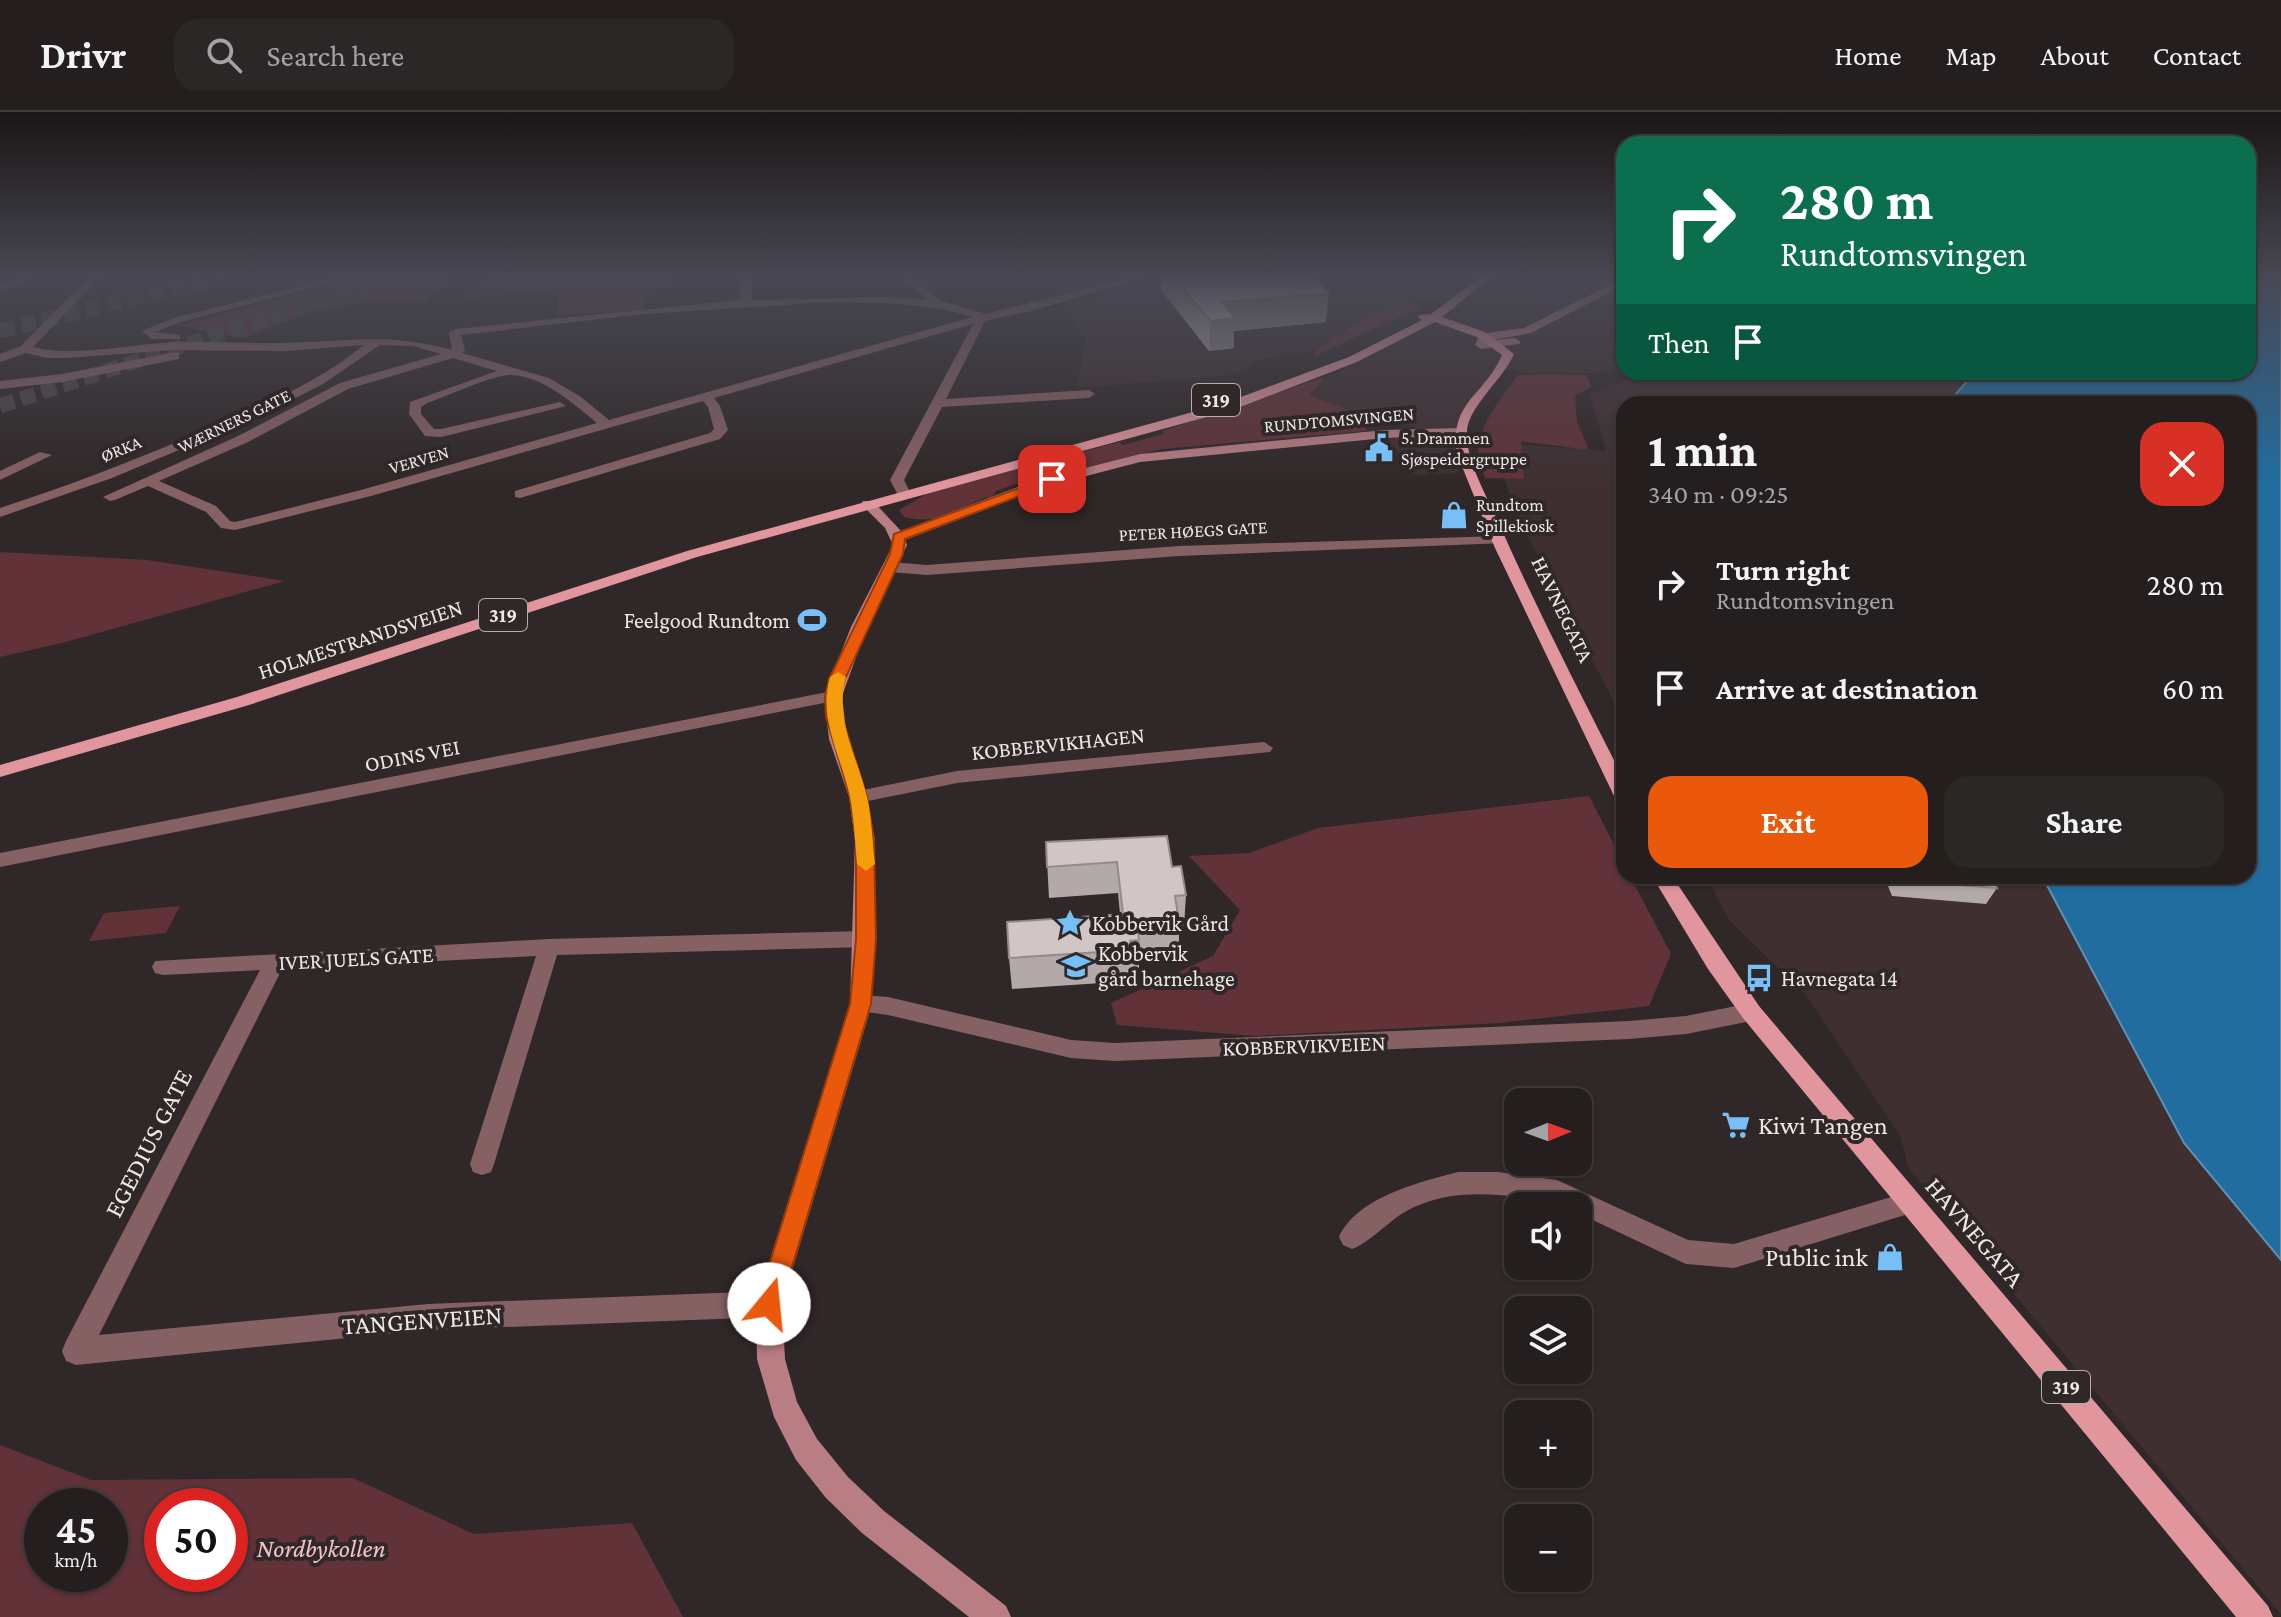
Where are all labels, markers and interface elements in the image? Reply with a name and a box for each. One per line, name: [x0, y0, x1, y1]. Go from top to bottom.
search box: [174, 19, 734, 91]
icon: search: [202, 33, 246, 77]
text: Drivr: [40, 34, 126, 76]
text: Search here: [266, 39, 404, 72]
text: Home: [1835, 40, 1902, 71]
text: Map: [1946, 40, 1997, 71]
text: About: [2041, 40, 2109, 71]
text: Contact: [2153, 40, 2241, 71]
icon: right: [1648, 168, 1752, 272]
text: 280 m: [1780, 169, 1933, 231]
text: Rundtomsvingen: [1780, 234, 2027, 274]
icon: arrive: [1726, 320, 1770, 364]
text: Then: [1648, 326, 1710, 359]
road number: 319: [1192, 384, 1240, 416]
street label: WÆRNERS GATE: [174, 385, 294, 457]
street label: RUNDTOMSVINGEN: [1263, 403, 1415, 437]
button: close: [2140, 422, 2224, 506]
text: 1 min: [1648, 423, 1757, 476]
place label: 5. Drammen Sjøspeidergruppe: [1401, 428, 1527, 470]
street label: ØRKA: [98, 432, 145, 466]
public building icon: 5. Drammen Sjøspeidergruppe: [1364, 433, 1394, 463]
street label: VERVEN: [387, 442, 451, 478]
pin: [1018, 445, 1086, 513]
icon: arrive: [1030, 457, 1074, 501]
text: 340 m · 09:25: [1648, 480, 1789, 509]
place label: Rundtom Spillekiosk: [1476, 495, 1554, 536]
shop icon: Rundtom Spillekiosk: [1439, 500, 1469, 530]
street label: PETER HØEGS GATE: [1118, 517, 1268, 545]
street label: HAVNEGATA: [1526, 552, 1599, 667]
text: Turn right: [1716, 553, 1850, 586]
icon: right: [1648, 562, 1692, 606]
text: 280 m: [2147, 568, 2224, 601]
text: Rundtomsvingen: [1716, 586, 1894, 615]
street label: HOLMESTRANDSVEIEN: [255, 595, 465, 684]
road number: 319: [479, 599, 527, 631]
sports icon: Feelgood Rundtom: [797, 605, 827, 635]
place label: Feelgood Rundtom: [624, 608, 790, 633]
icon: arrive: [1648, 666, 1692, 710]
text: Arrive at destination: [1716, 672, 1978, 705]
text: 60 m: [2162, 672, 2224, 705]
street label: KOBBERVIKHAGEN: [970, 722, 1146, 765]
street label: ODINS VEI: [363, 734, 462, 777]
button: Exit: [1648, 776, 1928, 868]
button: Share: [1944, 776, 2224, 868]
place icon: Kobbervik Gård: [1055, 908, 1085, 938]
place label: Kobbervik Gård: [1092, 911, 1229, 936]
place label: Kobbervik gård barnehage: [1098, 941, 1235, 991]
street label: IVER JUELS GATE: [278, 942, 434, 975]
school or university icon: Kobbervik gård barnehage: [1061, 951, 1091, 981]
bus stop icon: Havnegata 14: [1744, 963, 1774, 993]
place label: Havnegata 14: [1781, 966, 1898, 991]
street label: KOBBERVIKVEIEN: [1222, 1030, 1386, 1061]
street label: EGEDIUS GATE: [99, 1064, 198, 1222]
north arrow: [1504, 1088, 1592, 1176]
map controls: [1504, 1088, 1592, 1592]
supermarket icon: Kiwi Tangen: [1721, 1110, 1751, 1140]
place label: Kiwi Tangen: [1758, 1111, 1888, 1140]
street label: HAVNEGATA: [1919, 1172, 2030, 1293]
button: sound: [1504, 1192, 1592, 1280]
shop icon: Public ink: [1875, 1242, 1905, 1272]
place label: Public ink: [1765, 1243, 1869, 1272]
position arrow: [727, 1262, 811, 1346]
button: layers: [1504, 1296, 1592, 1384]
street label: TANGENVEIEN: [341, 1300, 503, 1341]
road number: 319: [2042, 1371, 2090, 1403]
button: +: [1504, 1400, 1592, 1488]
speed limit sign: 50: [144, 1488, 248, 1592]
button: −: [1504, 1504, 1592, 1592]
text: 45: [56, 1507, 96, 1552]
park label: Nordbykollen: [256, 1534, 386, 1563]
text: km/h: [54, 1549, 98, 1571]

